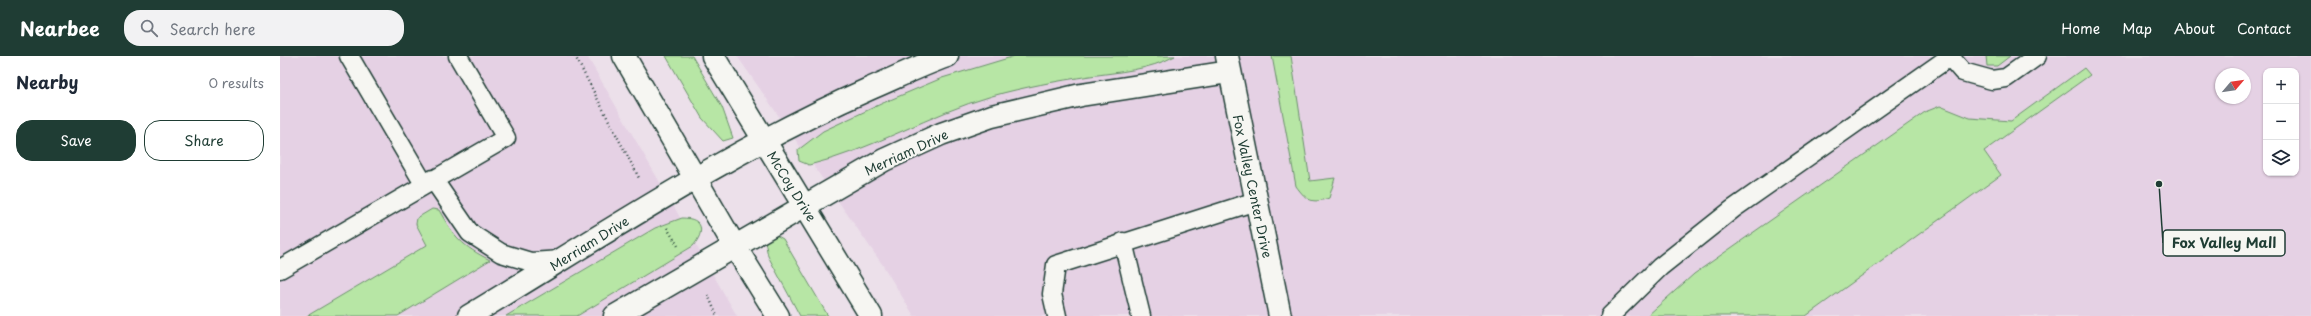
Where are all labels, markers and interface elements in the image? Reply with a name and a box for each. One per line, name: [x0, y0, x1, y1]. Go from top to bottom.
search box: [124, 10, 404, 46]
text: Nearbee: [20, 14, 100, 42]
icon: search: [138, 17, 160, 39]
text: Search here: [170, 17, 255, 40]
text: Home: [2061, 18, 2100, 39]
text: Map: [2122, 18, 2152, 39]
text: About: [2174, 18, 2215, 39]
text: Contact: [2237, 18, 2291, 39]
north arrow: [2215, 68, 2251, 104]
map controls: [2263, 68, 2299, 176]
button: +: [2263, 68, 2299, 104]
text: Nearby: [16, 69, 78, 95]
text: 0 results: [209, 73, 264, 92]
button: −: [2263, 104, 2299, 140]
street label: Fox Valley Center Drive: [1229, 113, 1278, 260]
button: Save: [16, 120, 136, 161]
button: Share: [144, 120, 264, 161]
street label: Merriam Drive: [861, 124, 951, 180]
button: layers: [2263, 140, 2299, 176]
street label: McCoy Drive: [763, 147, 821, 225]
street label: Merriam Drive: [546, 211, 632, 275]
callout: Fox Valley Mall: [2163, 230, 2285, 256]
text: Fox Valley Mall: [2172, 232, 2276, 253]

